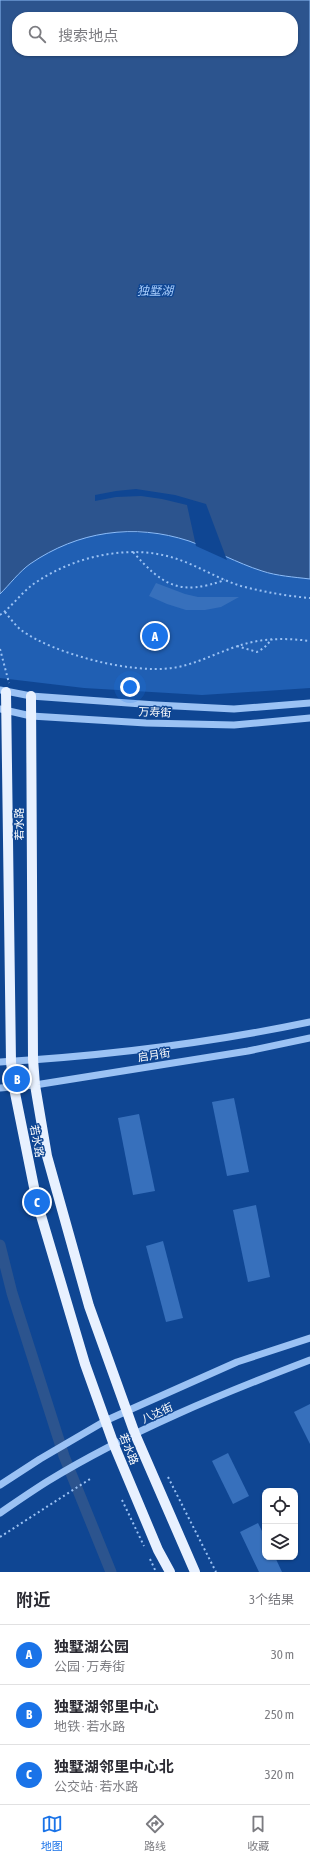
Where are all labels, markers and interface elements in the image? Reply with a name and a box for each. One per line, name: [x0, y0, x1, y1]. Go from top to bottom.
search box: [12, 12, 298, 56]
icon: search: [26, 23, 48, 45]
text: 搜索地点: [58, 27, 118, 44]
water label: 独墅湖: [137, 284, 175, 298]
pin: A: [142, 621, 168, 651]
your location: [120, 677, 140, 697]
street label: 万寿街: [138, 705, 172, 719]
street label: 若水路: [13, 808, 25, 841]
street label: 启月街: [137, 1046, 171, 1064]
pin: B: [4, 1064, 30, 1094]
street label: 若水路: [28, 1124, 46, 1158]
pin: C: [24, 1187, 50, 1217]
street label: 八达街: [140, 1401, 174, 1425]
street label: 若水路: [117, 1431, 141, 1467]
map controls: [262, 1488, 298, 1560]
button: locate: [262, 1488, 298, 1524]
button: layers: [262, 1524, 298, 1560]
text: 附近: [16, 1590, 50, 1610]
text: 3个结果: [249, 1592, 294, 1607]
text: 独墅湖公园: [54, 1638, 129, 1655]
text: A: [26, 1647, 32, 1662]
text: 30 m: [271, 1647, 294, 1662]
text: 公园 · 万寿街: [54, 1659, 125, 1674]
text: 独墅湖邻里中心: [54, 1698, 159, 1715]
text: B: [26, 1707, 32, 1722]
text: 250 m: [265, 1707, 294, 1722]
text: 地铁 · 若水路: [54, 1719, 125, 1734]
text: 独墅湖邻里中心北: [54, 1758, 174, 1775]
text: C: [26, 1767, 32, 1782]
text: 320 m: [265, 1767, 294, 1782]
text: 公交站 · 若水路: [54, 1779, 138, 1794]
tab: 地图: [41, 1813, 63, 1853]
tab: 路线: [144, 1813, 166, 1853]
tab: 收藏: [247, 1813, 269, 1853]

